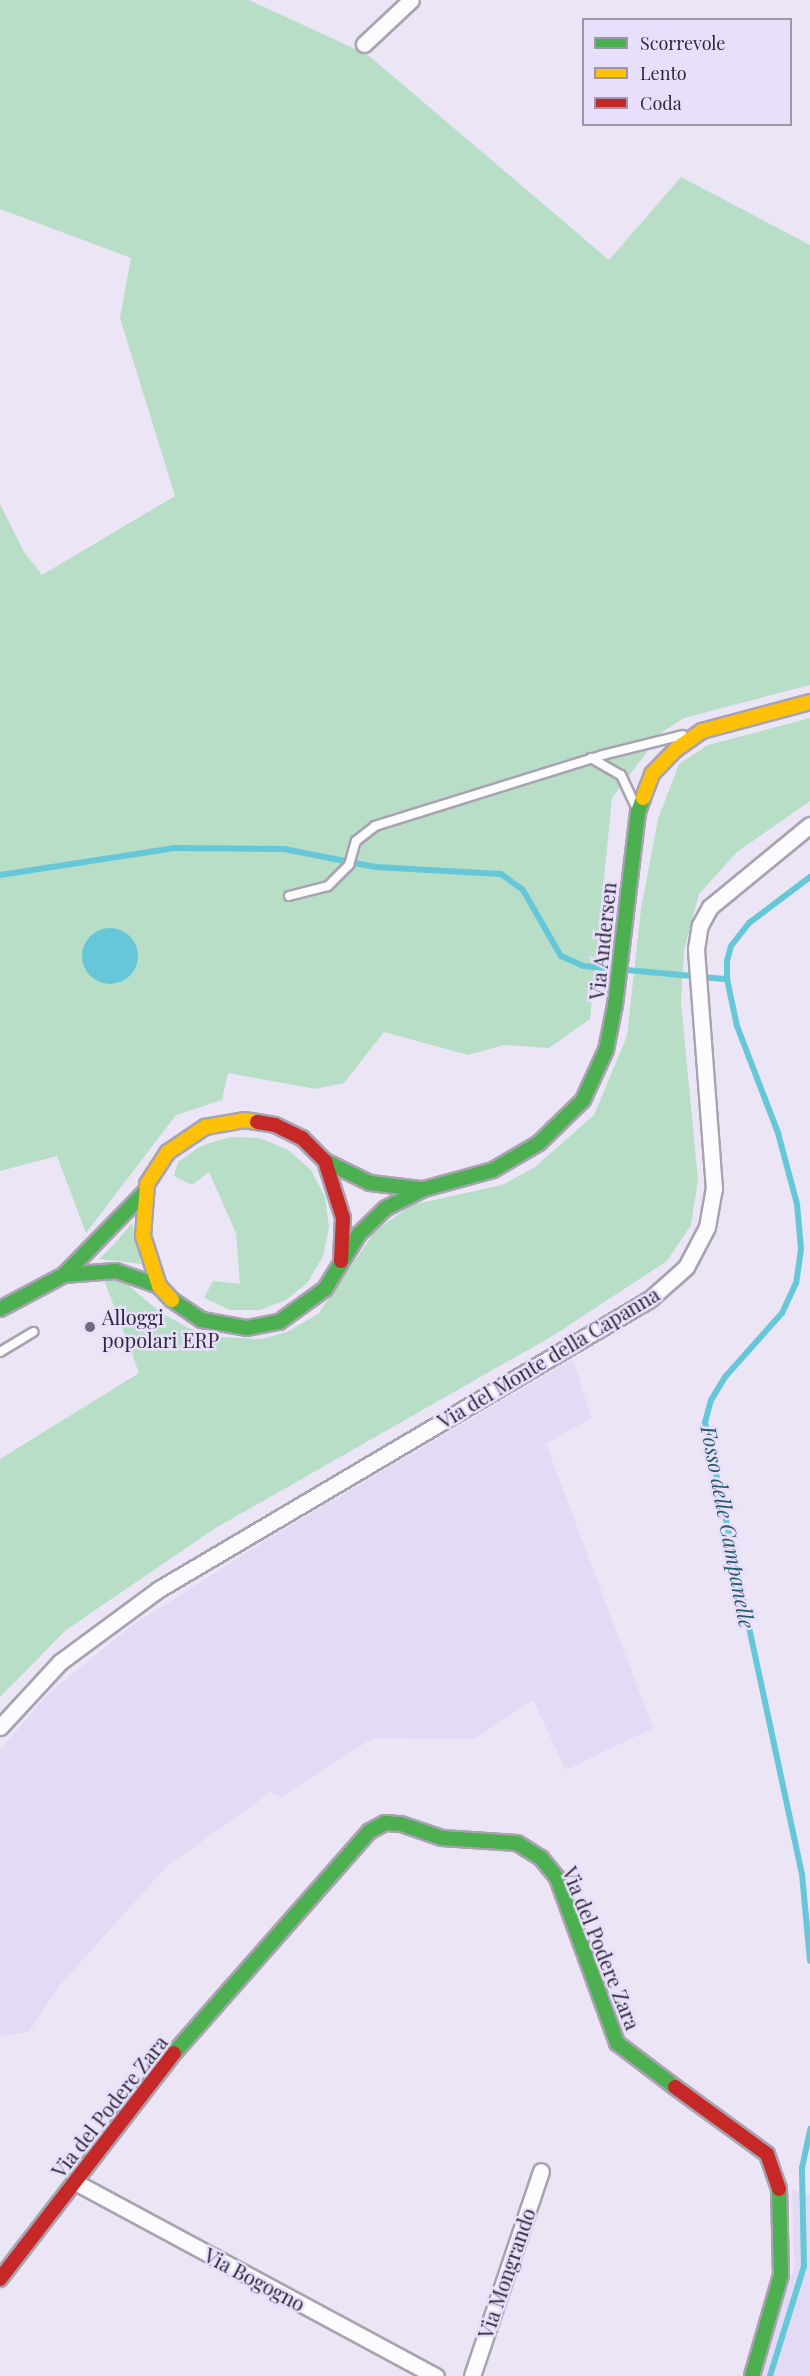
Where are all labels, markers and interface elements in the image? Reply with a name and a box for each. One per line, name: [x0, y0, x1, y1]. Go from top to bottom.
legend: [582, 18, 792, 126]
text: Scorrevole: [640, 31, 725, 55]
text: Lento: [640, 61, 687, 85]
text: Coda: [640, 91, 682, 115]
street label: Via Andersen: [584, 881, 620, 1001]
street label: Via del Monte della Capanna: [433, 1281, 663, 1433]
place label: Alloggi popolari ERP: [102, 1304, 219, 1351]
marker: Alloggi popolari ERP: [83, 1320, 97, 1334]
water label: Fosso delle Campanelle: [697, 1424, 761, 1630]
street label: Via del Podere Zara: [558, 1863, 646, 2033]
street label: Via del Podere Zara: [46, 2030, 172, 2182]
street label: Via Mongrando: [472, 2205, 540, 2341]
street label: Via Bogogno: [200, 2242, 310, 2316]

